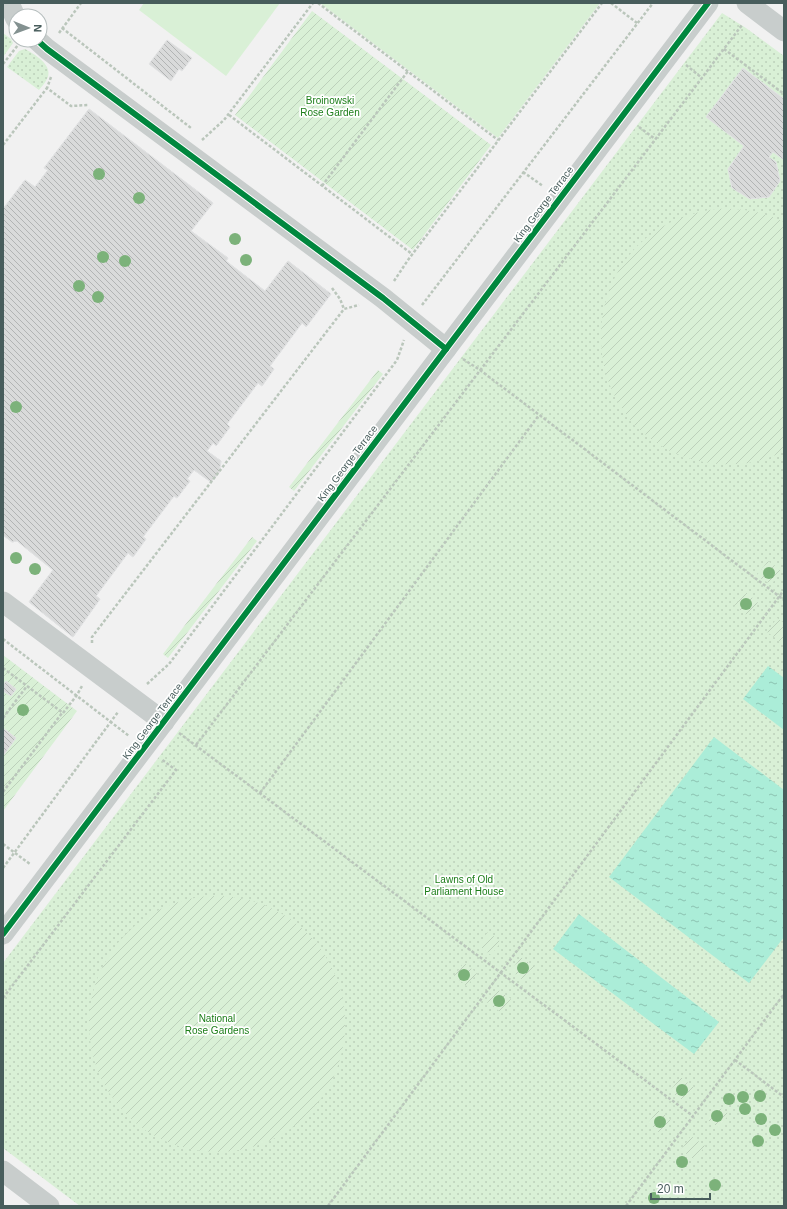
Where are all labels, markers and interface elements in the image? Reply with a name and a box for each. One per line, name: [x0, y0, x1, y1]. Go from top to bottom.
north arrow: [8, 8, 48, 48]
text: N: [32, 24, 44, 32]
park label: Broinowski Rose Garden: [300, 95, 360, 118]
street label: King George Terrace: [511, 164, 576, 244]
street label: King George Terrace: [315, 423, 380, 503]
street label: King George Terrace: [120, 681, 185, 761]
park label: Lawns of Old Parliament House: [424, 874, 504, 897]
park label: National Rose Gardens: [185, 1013, 249, 1036]
scale bar: [651, 1175, 710, 1201]
text: 20 m: [657, 1182, 684, 1196]

